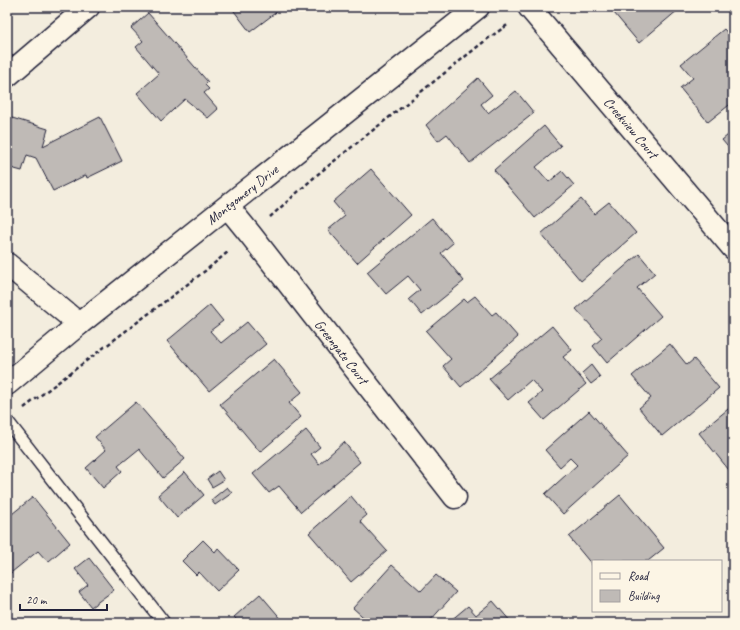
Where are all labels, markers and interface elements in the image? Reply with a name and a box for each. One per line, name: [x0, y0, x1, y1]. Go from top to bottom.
street label: Creekview Court: [600, 94, 663, 164]
street label: Montgomery Drive: [203, 160, 283, 228]
street label: Greengate Court: [311, 316, 373, 389]
legend: [592, 560, 722, 612]
text: Road: [628, 568, 650, 584]
scale bar: [20, 586, 107, 612]
text: Building: [628, 588, 660, 604]
text: 20 m: [26, 592, 48, 608]

